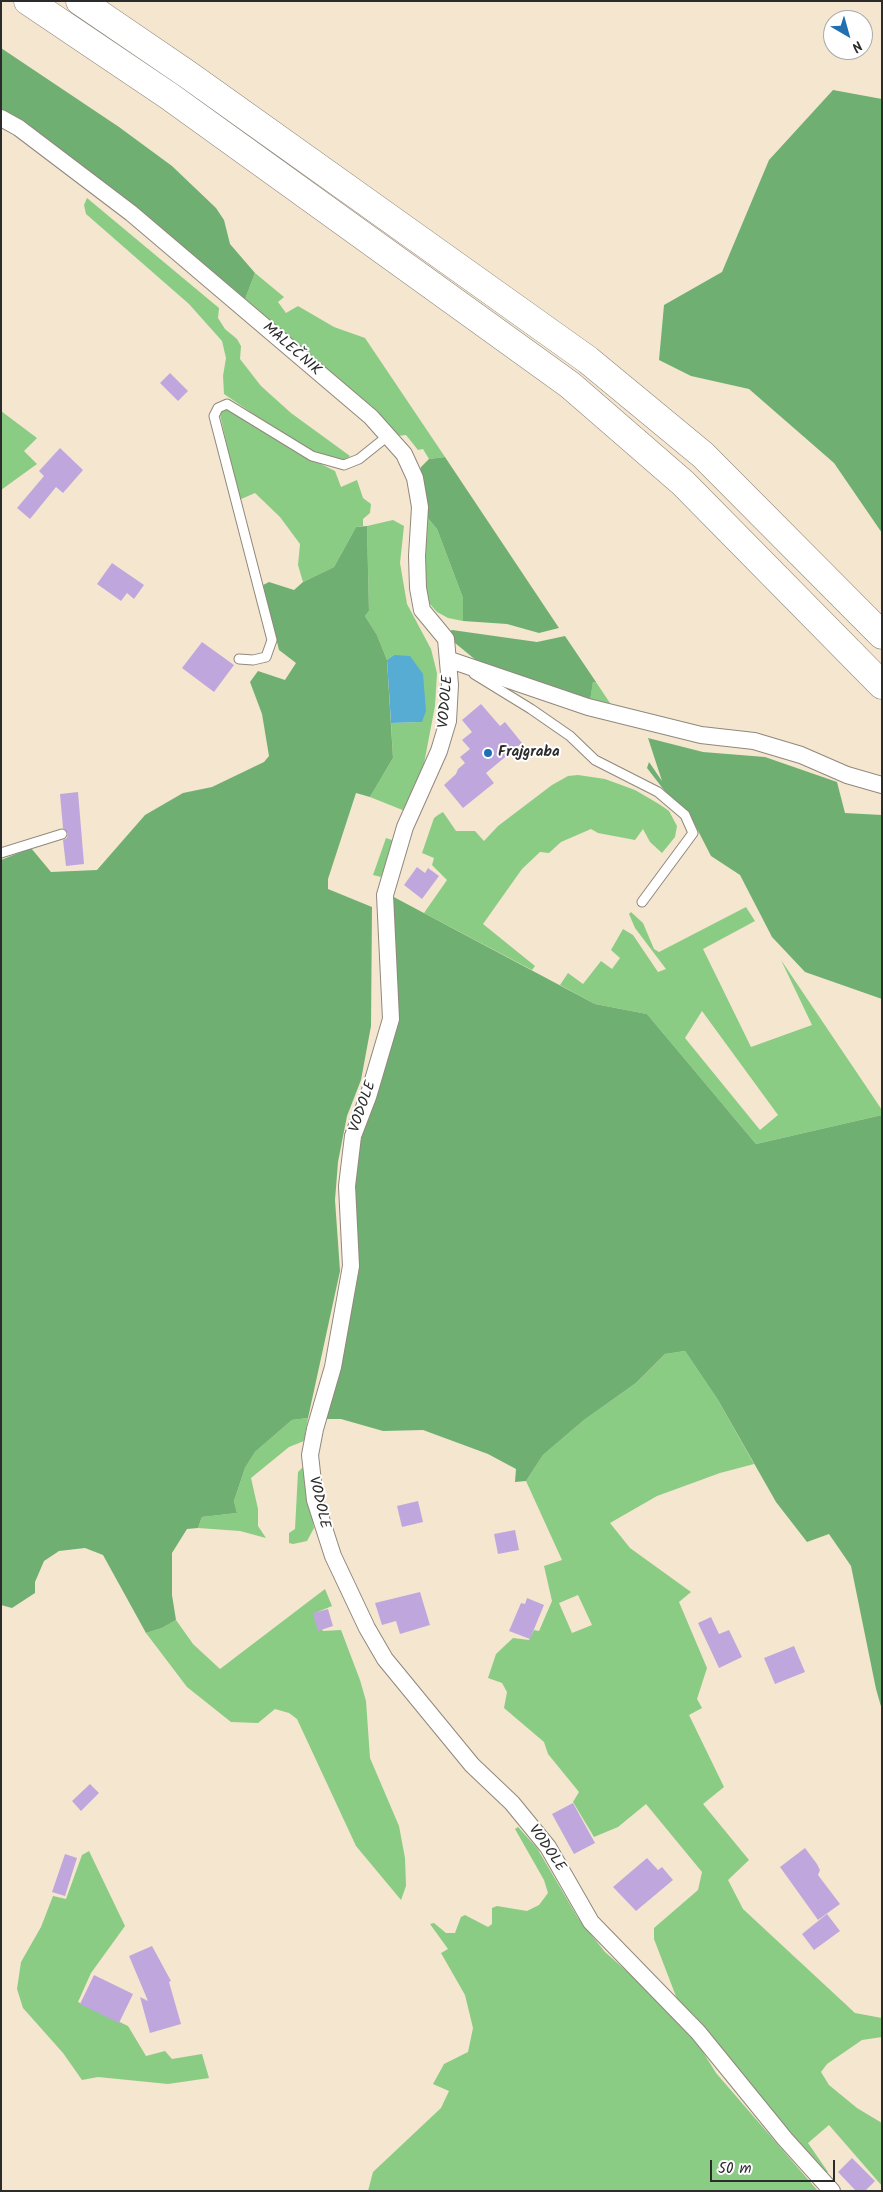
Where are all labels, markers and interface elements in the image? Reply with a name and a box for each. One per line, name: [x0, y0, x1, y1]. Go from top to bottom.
north arrow: [823, 10, 873, 60]
text: N: [846, 35, 867, 57]
street label: MALEČNIK: [258, 320, 324, 380]
street label: VODOLE: [436, 675, 458, 729]
place label: Frajgraba: [498, 744, 560, 762]
marker: Frajgraba: [482, 747, 494, 759]
street label: VODOLE: [347, 1079, 381, 1135]
street label: VODOLE: [303, 1475, 333, 1531]
street label: VODOLE: [523, 1822, 569, 1876]
scale bar: [713, 2150, 838, 2182]
text: 50 m: [718, 2157, 752, 2181]

